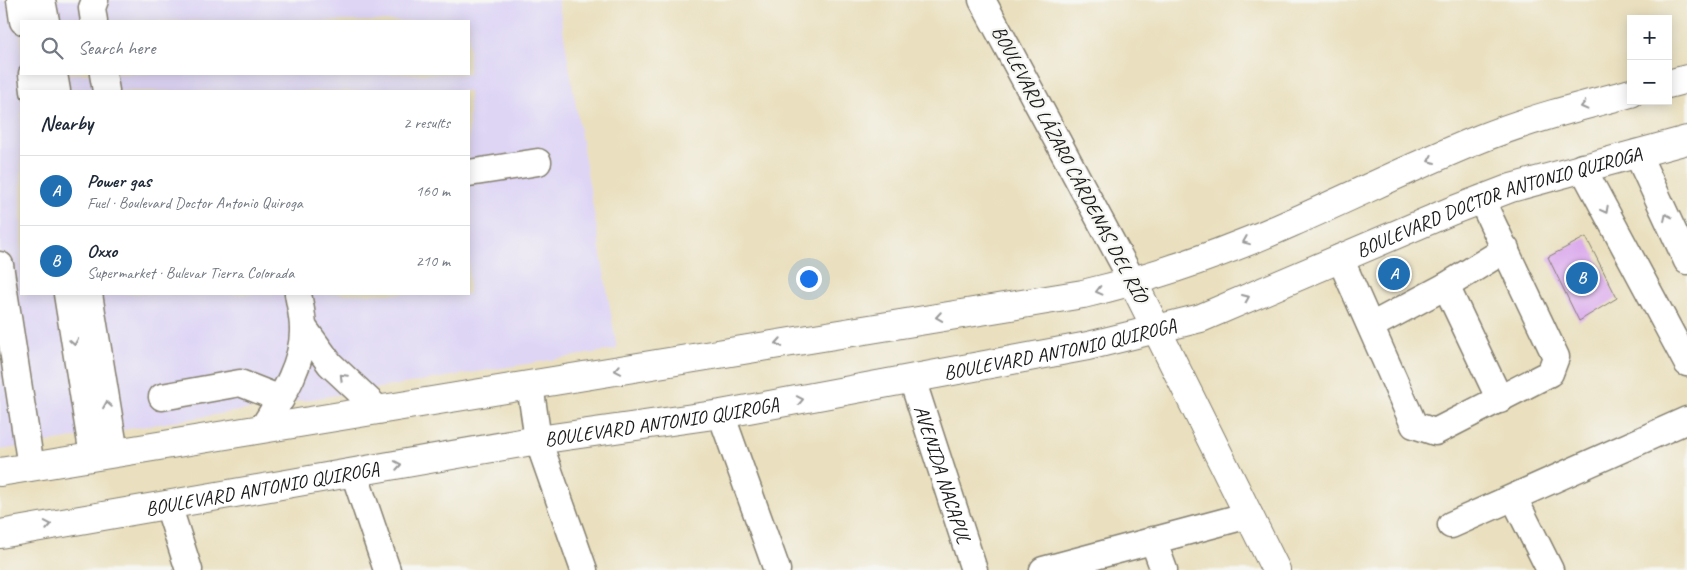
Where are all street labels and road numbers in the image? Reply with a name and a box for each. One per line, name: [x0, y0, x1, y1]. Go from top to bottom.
street label: BOULEVARD LÁZARO CÁRDENAS DEL RÍO: [986, 21, 1155, 308]
street label: BOULEVARD DOCTOR ANTONIO QUIROGA: [1352, 140, 1645, 263]
street label: BOULEVARD ANTONIO QUIROGA: [942, 312, 1179, 385]
street label: BOULEVARD ANTONIO QUIROGA: [543, 391, 782, 451]
street label: AVENIDA NACAPUL: [909, 402, 977, 547]
street label: BOULEVARD ANTONIO QUIROGA: [143, 455, 382, 521]

